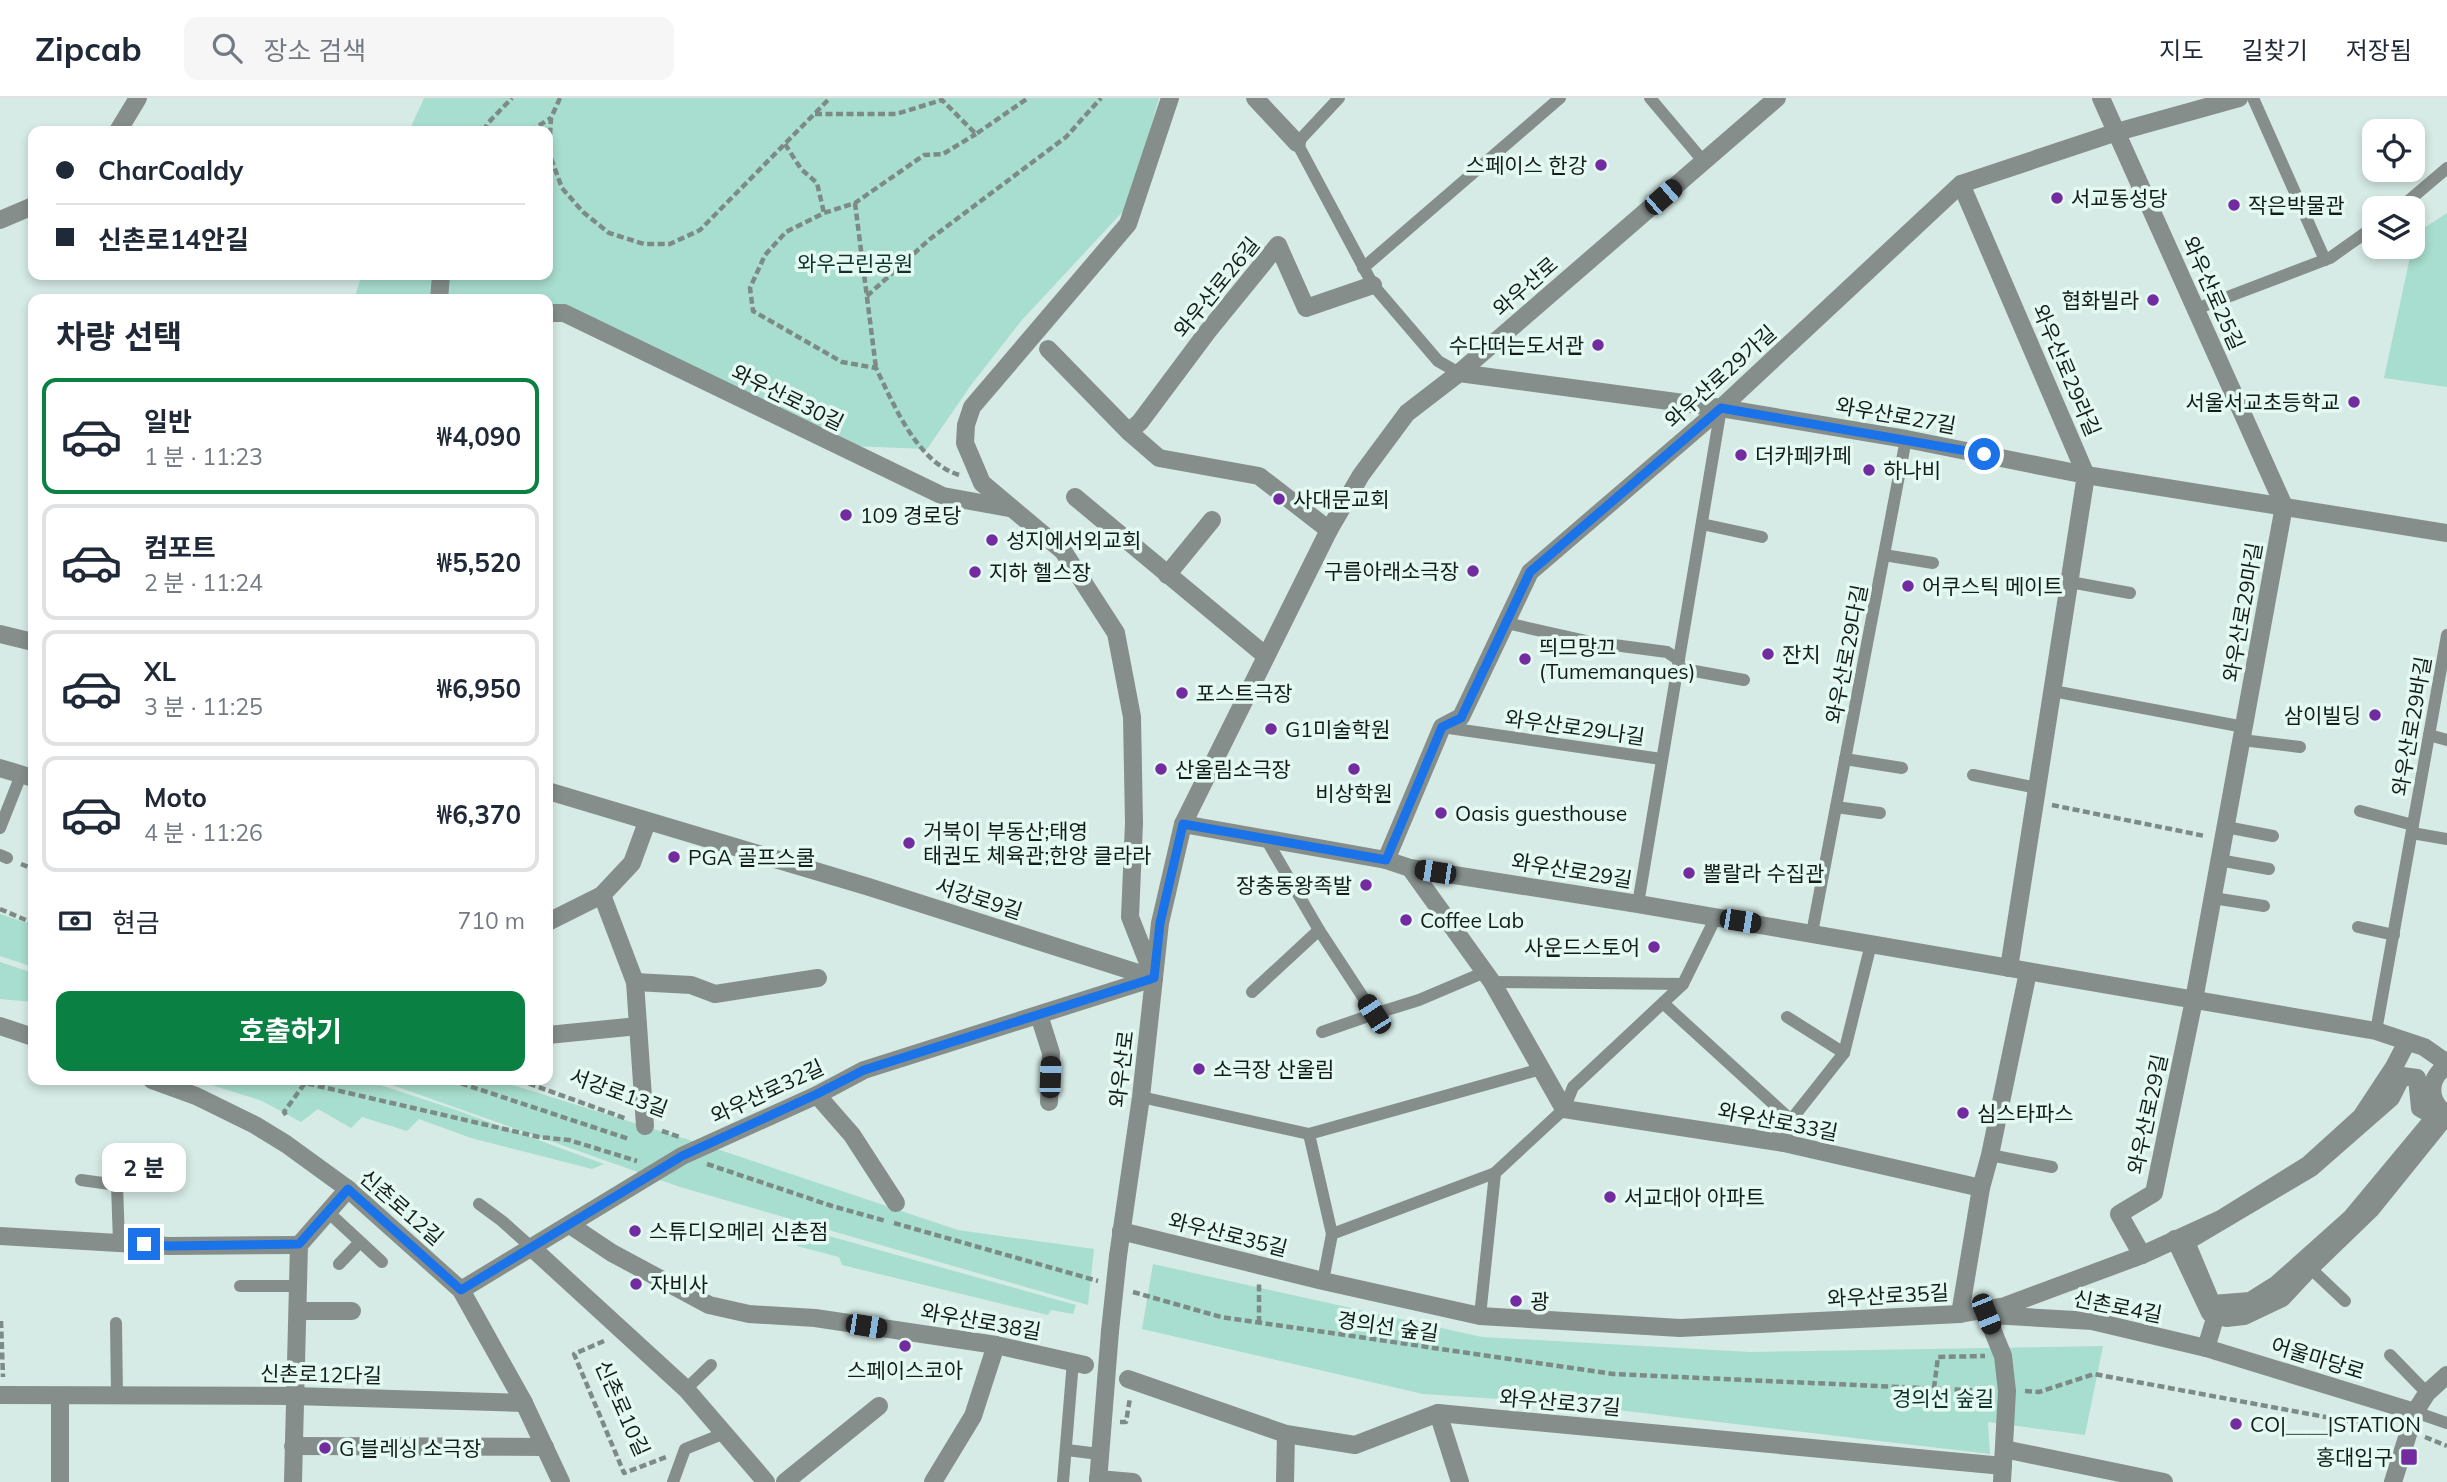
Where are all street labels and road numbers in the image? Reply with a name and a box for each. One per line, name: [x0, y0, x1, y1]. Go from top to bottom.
street label: 와우산로26길: [1168, 231, 1264, 343]
street label: 와우산로25길: [2177, 232, 2251, 354]
street label: 와우산로: [1487, 251, 1563, 321]
street label: 와우산로29라길: [2027, 300, 2107, 440]
street label: 와우산로29가길: [1659, 319, 1781, 433]
street label: 와우산로30길: [728, 359, 848, 435]
street label: 와우산로27길: [1834, 392, 1958, 438]
street label: 와우산로29마길: [2217, 540, 2267, 684]
street label: 와우산로29다길: [1820, 582, 1872, 726]
street label: 와우산로29바길: [2386, 654, 2436, 798]
street label: 와우산로29나길: [1503, 704, 1647, 750]
street label: 와우산로29길: [1510, 848, 1634, 892]
street label: 서강로9길: [932, 872, 1026, 924]
street label: 와우산로: [1103, 1029, 1139, 1109]
street label: 와우산로29길: [2122, 1052, 2172, 1176]
street label: 와우산로32길: [706, 1053, 828, 1129]
street label: 서강로13길: [566, 1062, 672, 1122]
street label: 와우산로33길: [1716, 1097, 1840, 1145]
street label: 신촌로12길: [355, 1164, 449, 1250]
street label: 와우산로35길: [1166, 1207, 1290, 1261]
street label: 와우산로35길: [1826, 1279, 1950, 1311]
street label: 신촌로4길: [2071, 1285, 2165, 1327]
street label: 와우산로38길: [919, 1298, 1043, 1344]
street label: 경의선 숲길: [1336, 1306, 1440, 1346]
street label: 어울마당로: [2268, 1331, 2368, 1385]
street label: 신촌로10길: [590, 1356, 656, 1460]
street label: 신촌로12다길: [260, 1360, 382, 1388]
street label: 와우산로37길: [1498, 1384, 1622, 1420]

